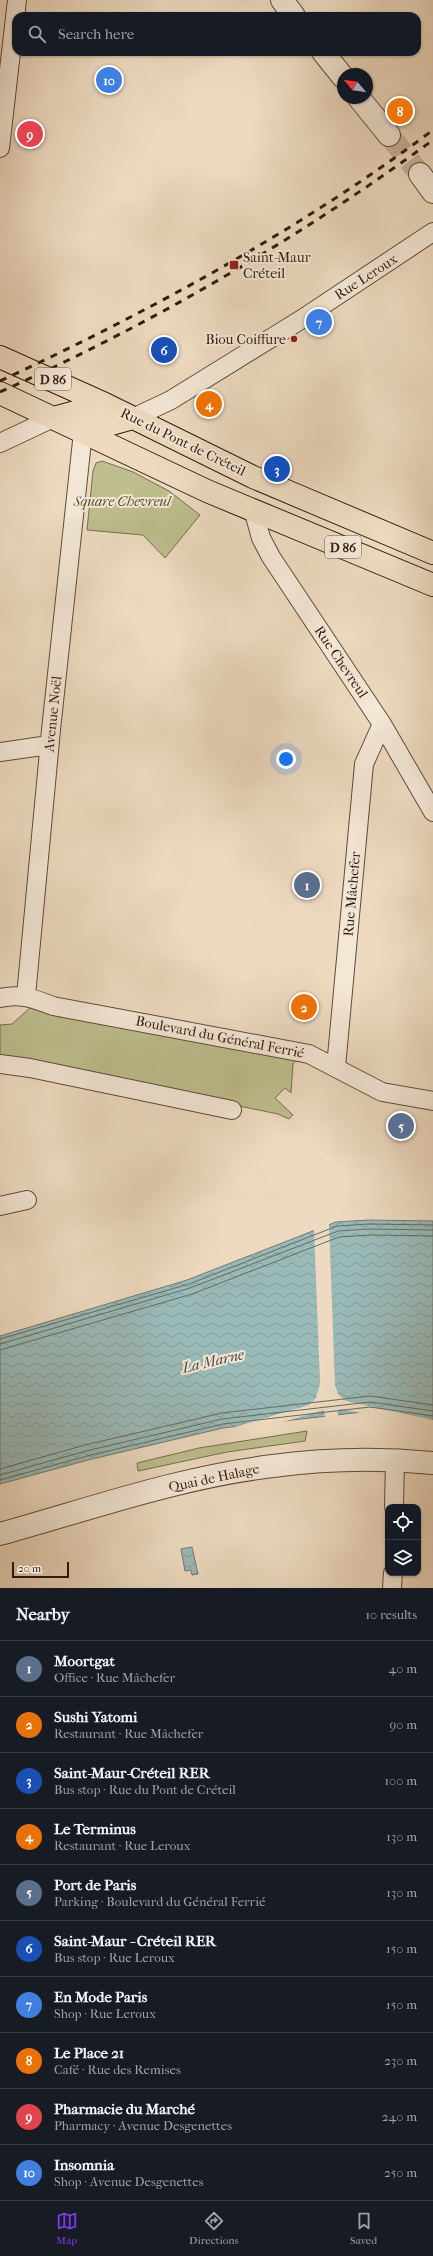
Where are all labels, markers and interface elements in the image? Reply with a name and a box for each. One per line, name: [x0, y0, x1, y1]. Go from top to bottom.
search box: [12, 12, 421, 56]
icon: search: [26, 23, 48, 45]
text: Search here: [58, 25, 134, 43]
pin: 10: [96, 65, 122, 95]
north arrow: [337, 68, 373, 104]
pin: 8: [387, 96, 413, 126]
pin: 9: [17, 119, 43, 149]
place label: Saint-Maur Créteil: [243, 249, 311, 282]
street label: Rue Leroux: [332, 250, 401, 304]
marker: Saint-Maur Créteil: [228, 259, 240, 271]
pin: 7: [306, 307, 332, 337]
place label: Biou Coiffure: [205, 331, 286, 348]
marker: Biou Coiffure: [289, 334, 299, 344]
pin: 6: [151, 335, 177, 365]
road number: D 86: [35, 368, 71, 390]
pin: 4: [196, 389, 222, 419]
street label: Rue du Pont de Créteil: [118, 404, 248, 480]
pin: 3: [264, 454, 290, 484]
park label: Square Chevreul: [73, 493, 172, 510]
road number: D 86: [325, 536, 361, 558]
street label: Rue Chevreul: [311, 623, 371, 701]
street label: Avenue Noël: [40, 675, 65, 754]
your location: [276, 749, 296, 769]
street label: Rue Mâchefer: [340, 851, 364, 937]
pin: 1: [294, 870, 320, 900]
pin: 2: [291, 992, 317, 1022]
street label: Boulevard du Général Ferrié: [134, 1012, 306, 1062]
pin: 5: [388, 1111, 414, 1141]
water label: La Marne: [179, 1345, 247, 1377]
street label: Quai de Halage: [167, 1460, 261, 1496]
map controls: [385, 1504, 421, 1576]
button: locate: [385, 1504, 421, 1540]
button: layers: [385, 1540, 421, 1576]
scale bar: [12, 1560, 69, 1579]
text: 20 m: [18, 1562, 41, 1575]
text: Nearby: [16, 1604, 70, 1624]
text: 10 results: [365, 1607, 417, 1622]
text: Moortgat: [54, 1652, 115, 1670]
text: 1: [27, 1661, 31, 1676]
text: 40 m: [389, 1661, 417, 1676]
text: Office · Rue Mâchefer: [54, 1670, 175, 1685]
text: Sushi Yatomi: [54, 1708, 137, 1726]
text: 2: [26, 1717, 32, 1732]
text: 90 m: [389, 1717, 417, 1732]
text: Restaurant · Rue Mâchefer: [54, 1726, 203, 1741]
text: Saint-Maur-Créteil RER: [54, 1764, 210, 1782]
text: 3: [26, 1773, 32, 1788]
text: 100 m: [384, 1773, 417, 1788]
text: Bus stop · Rue du Pont de Créteil: [54, 1782, 236, 1797]
text: Le Terminus: [54, 1820, 136, 1838]
text: 4: [25, 1829, 33, 1844]
text: 130 m: [386, 1829, 417, 1844]
text: Restaurant · Rue Leroux: [54, 1838, 190, 1853]
text: Port de Paris: [54, 1876, 136, 1894]
text: 5: [26, 1885, 32, 1900]
text: 130 m: [386, 1885, 417, 1900]
text: Parking · Boulevard du Général Ferrié: [54, 1894, 265, 1909]
text: Saint-Maur - Créteil RER: [54, 1932, 216, 1950]
text: 6: [25, 1941, 33, 1956]
text: 150 m: [386, 1941, 417, 1956]
text: Bus stop · Rue Leroux: [54, 1950, 175, 1965]
text: En Mode Paris: [54, 1988, 147, 2006]
text: 7: [26, 1997, 32, 2012]
text: 150 m: [386, 1997, 417, 2012]
text: Shop · Rue Leroux: [54, 2006, 156, 2021]
text: Le Place 21: [54, 2044, 124, 2062]
text: 8: [26, 2053, 32, 2068]
text: 230 m: [384, 2053, 417, 2068]
text: Café · Rue des Remises: [54, 2062, 181, 2077]
text: Pharmacie du Marché: [54, 2100, 195, 2118]
text: 9: [26, 2109, 32, 2124]
text: 240 m: [382, 2109, 417, 2124]
text: Pharmacy · Avenue Desgenettes: [54, 2118, 232, 2133]
text: Insomnia: [54, 2156, 114, 2174]
text: 10: [23, 2165, 35, 2180]
text: 250 m: [384, 2165, 417, 2180]
text: Shop · Avenue Desgenettes: [54, 2174, 204, 2189]
tab: Map: [56, 2210, 78, 2247]
tab: Directions: [189, 2210, 239, 2247]
tab: Saved: [350, 2210, 377, 2247]

